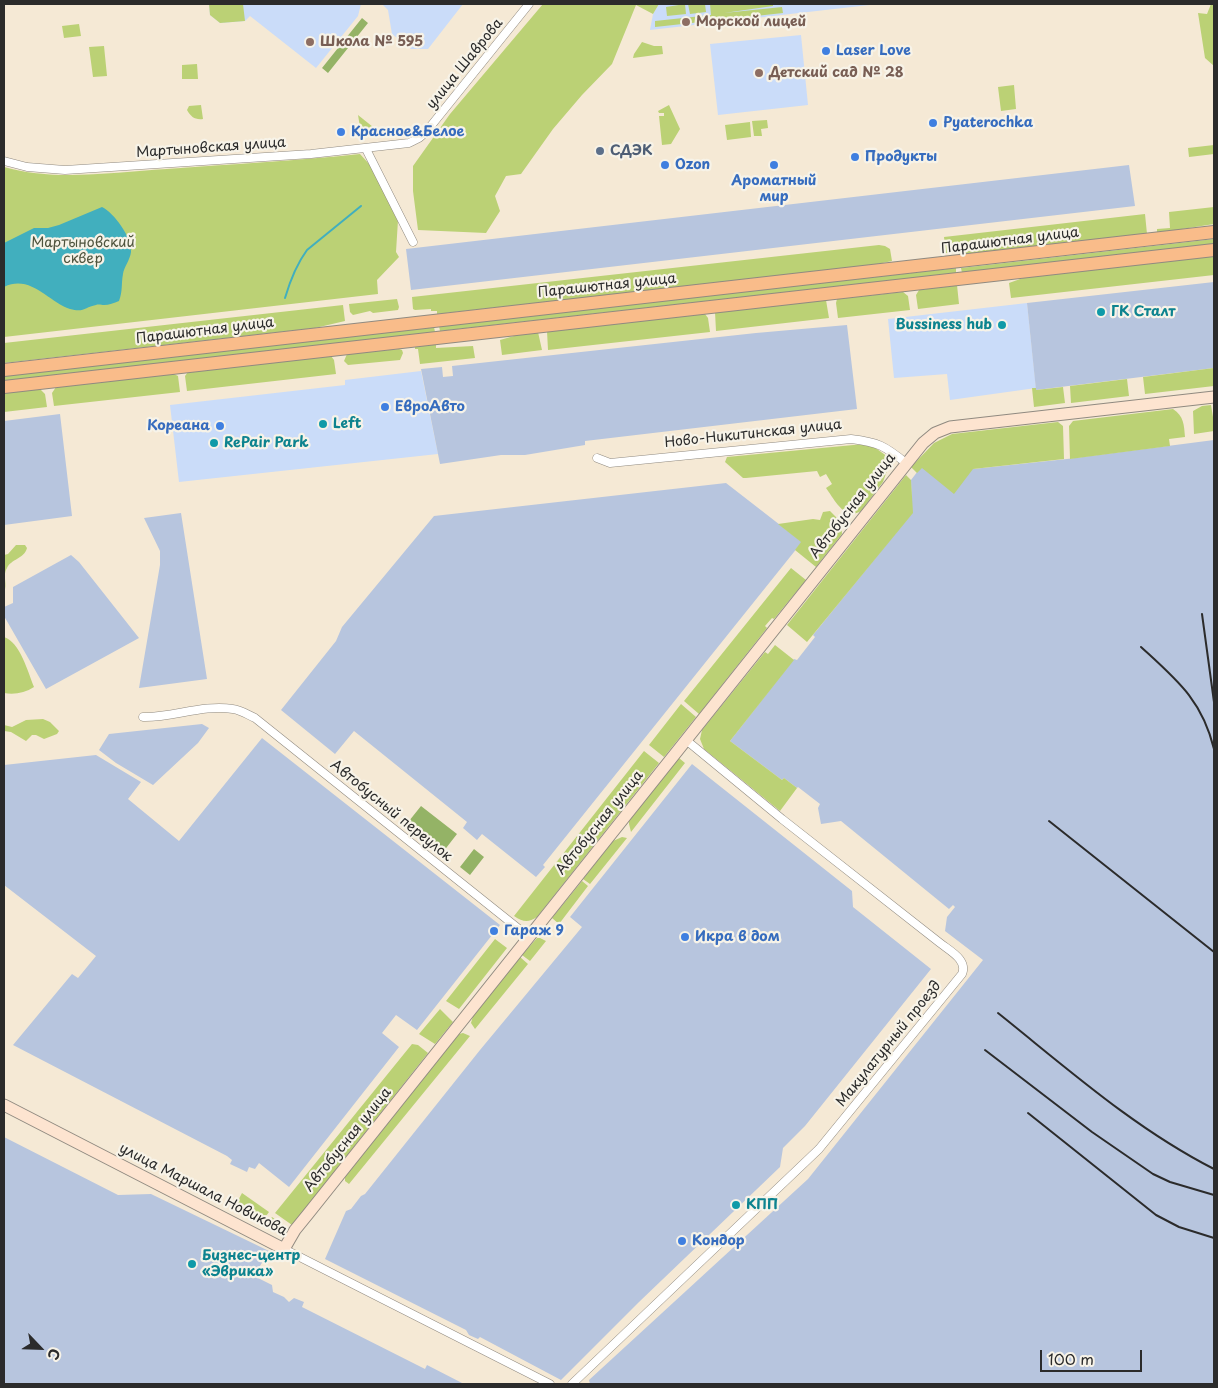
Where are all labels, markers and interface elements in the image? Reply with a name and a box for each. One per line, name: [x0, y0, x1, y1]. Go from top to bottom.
place label: Морской лицей: [696, 14, 806, 30]
street label: улица Шаврова: [423, 15, 507, 113]
marker: Морской лицей: [680, 16, 692, 28]
place label: Школа № 595: [320, 34, 423, 50]
marker: Школа № 595: [304, 36, 316, 48]
place label: Laser Love: [836, 43, 911, 59]
marker: Laser Love: [820, 45, 832, 57]
place label: Детский сад № 28: [769, 65, 904, 81]
marker: Детский сад № 28: [753, 67, 765, 79]
place label: Pyaterochka: [943, 115, 1033, 131]
marker: Pyaterochka: [927, 117, 939, 129]
place label: Красное&Белое: [351, 124, 464, 140]
marker: Красное&Белое: [335, 126, 347, 138]
street label: Мартыновская улица: [136, 134, 286, 162]
place label: СДЭК: [610, 143, 652, 159]
marker: СДЭК: [594, 145, 606, 157]
place label: Продукты: [865, 149, 937, 165]
marker: Продукты: [849, 151, 861, 163]
place label: Ozon: [675, 157, 710, 173]
marker: Ozon: [659, 159, 671, 171]
marker: Ароматный мир: [768, 159, 780, 171]
place label: Ароматный мир: [731, 173, 817, 206]
street label: Парашютная улица: [940, 224, 1080, 258]
park label: Мартыновский сквер: [31, 235, 135, 268]
street label: Парашютная улица: [537, 270, 677, 302]
place label: ГК Сталт: [1111, 304, 1175, 320]
marker: ГК Сталт: [1095, 306, 1107, 318]
street label: Парашютная улица: [135, 314, 275, 348]
place label: Bussiness hub: [896, 317, 992, 333]
marker: Bussiness hub: [996, 319, 1008, 331]
place label: ЕвроАвто: [395, 399, 465, 415]
marker: ЕвроАвто: [379, 401, 391, 413]
place label: Left: [333, 416, 362, 432]
street label: Ново-Никитинская улица: [664, 416, 842, 452]
place label: Кореана: [147, 418, 210, 434]
marker: Left: [317, 418, 329, 430]
marker: Кореана: [214, 420, 226, 432]
place label: RePair Park: [224, 435, 309, 451]
marker: RePair Park: [208, 437, 220, 449]
street label: Автобусная улица: [807, 450, 899, 562]
street label: Автобусный переулок: [327, 757, 455, 865]
street label: Автобусная улица: [553, 768, 647, 878]
place label: Гараж 9: [504, 923, 564, 939]
marker: Гараж 9: [488, 925, 500, 937]
place label: Икра в дом: [695, 929, 780, 945]
marker: Икра в дом: [679, 931, 691, 943]
street label: Макулатурный проезд: [833, 978, 945, 1110]
street label: Автобусная улица: [301, 1085, 395, 1195]
street label: улица Маршала Новикова: [116, 1140, 290, 1240]
place label: КПП: [746, 1197, 778, 1213]
marker: КПП: [730, 1199, 742, 1211]
place label: Кондор: [692, 1233, 745, 1249]
marker: Кондор: [676, 1235, 688, 1247]
place label: Бизнес-центр «Эврика»: [202, 1248, 300, 1280]
marker: Бизнес-центр «Эврика»: [186, 1258, 198, 1270]
north arrow: [15, 1323, 65, 1373]
scale bar: [1043, 1340, 1146, 1372]
text: С: [42, 1345, 66, 1363]
text: 100 m: [1048, 1347, 1094, 1370]

